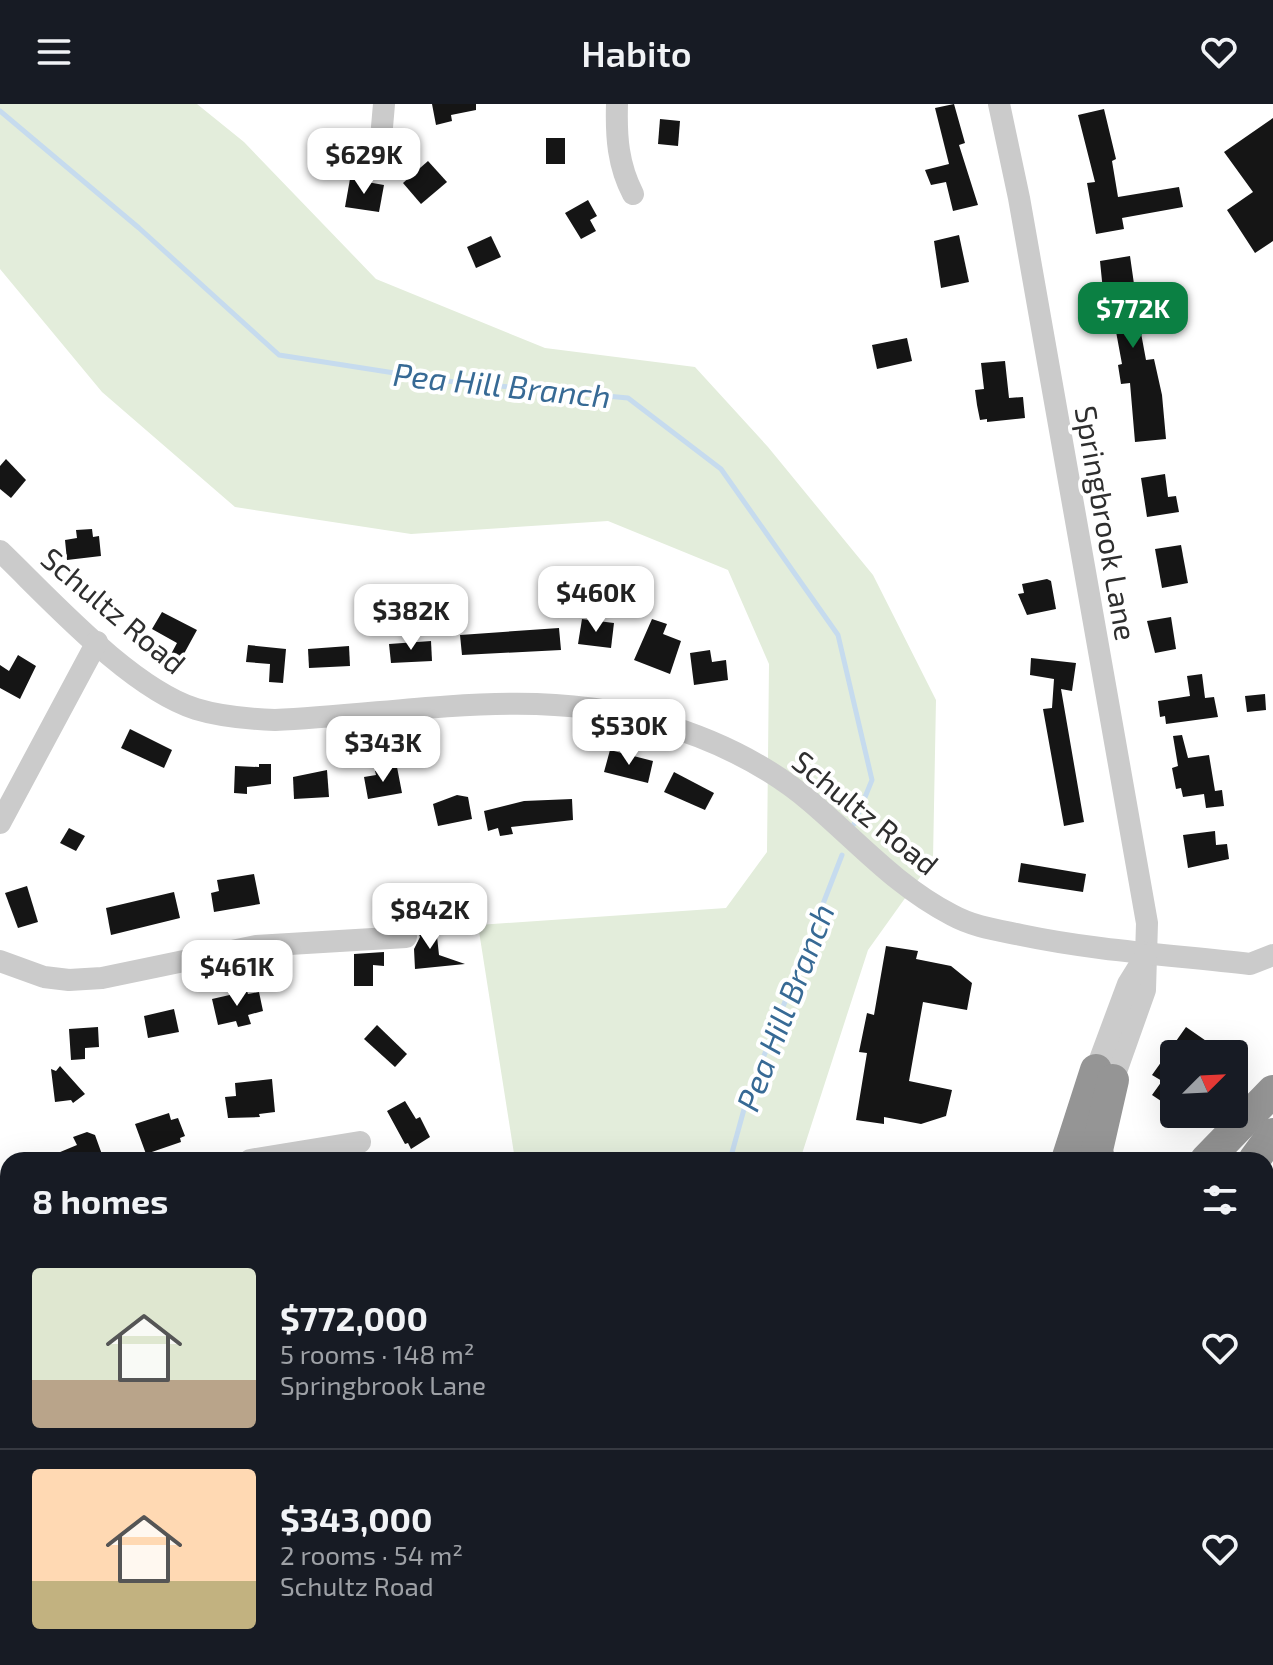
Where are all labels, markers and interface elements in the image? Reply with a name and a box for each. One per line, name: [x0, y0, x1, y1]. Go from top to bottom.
icon: menu: [32, 30, 76, 74]
icon: heart: [1197, 30, 1241, 74]
text: Habito: [581, 31, 692, 74]
pin: $629K: [308, 128, 420, 196]
text: $629K: [325, 138, 403, 169]
pin: $772K: [1077, 282, 1189, 350]
text: $772K: [1096, 292, 1170, 323]
water label: Pea Hill Branch: [391, 354, 613, 414]
street label: Springbrook Lane: [1069, 403, 1145, 643]
street label: Schultz Road: [35, 539, 193, 681]
pin: $460K: [540, 566, 652, 634]
text: $460K: [556, 576, 636, 607]
pin: $382K: [355, 584, 467, 652]
text: $382K: [372, 594, 450, 625]
pin: $530K: [573, 699, 685, 767]
text: $530K: [590, 709, 668, 740]
pin: $343K: [327, 716, 439, 784]
text: $343K: [344, 726, 422, 757]
street label: Schultz Road: [786, 742, 946, 882]
pin: $842K: [374, 883, 486, 951]
text: $842K: [390, 893, 470, 924]
water label: Pea Hill Branch: [727, 898, 841, 1116]
pin: $461K: [181, 940, 293, 1008]
text: $461K: [200, 950, 274, 981]
north arrow: [1160, 1040, 1248, 1128]
map controls: [1160, 1040, 1248, 1128]
icon: filters: [1198, 1178, 1242, 1222]
text: 8 homes: [32, 1180, 168, 1221]
text: $772,000: [280, 1297, 428, 1338]
icon: home: [96, 1300, 192, 1396]
icon: heart: [1198, 1326, 1242, 1370]
text: 5 rooms · 148 m²: [280, 1338, 475, 1369]
text: Springbrook Lane: [280, 1369, 486, 1400]
text: $343,000: [280, 1498, 433, 1539]
icon: home: [96, 1501, 192, 1597]
icon: heart: [1198, 1527, 1242, 1571]
text: 2 rooms · 54 m²: [280, 1539, 463, 1570]
text: Schultz Road: [280, 1570, 434, 1601]

